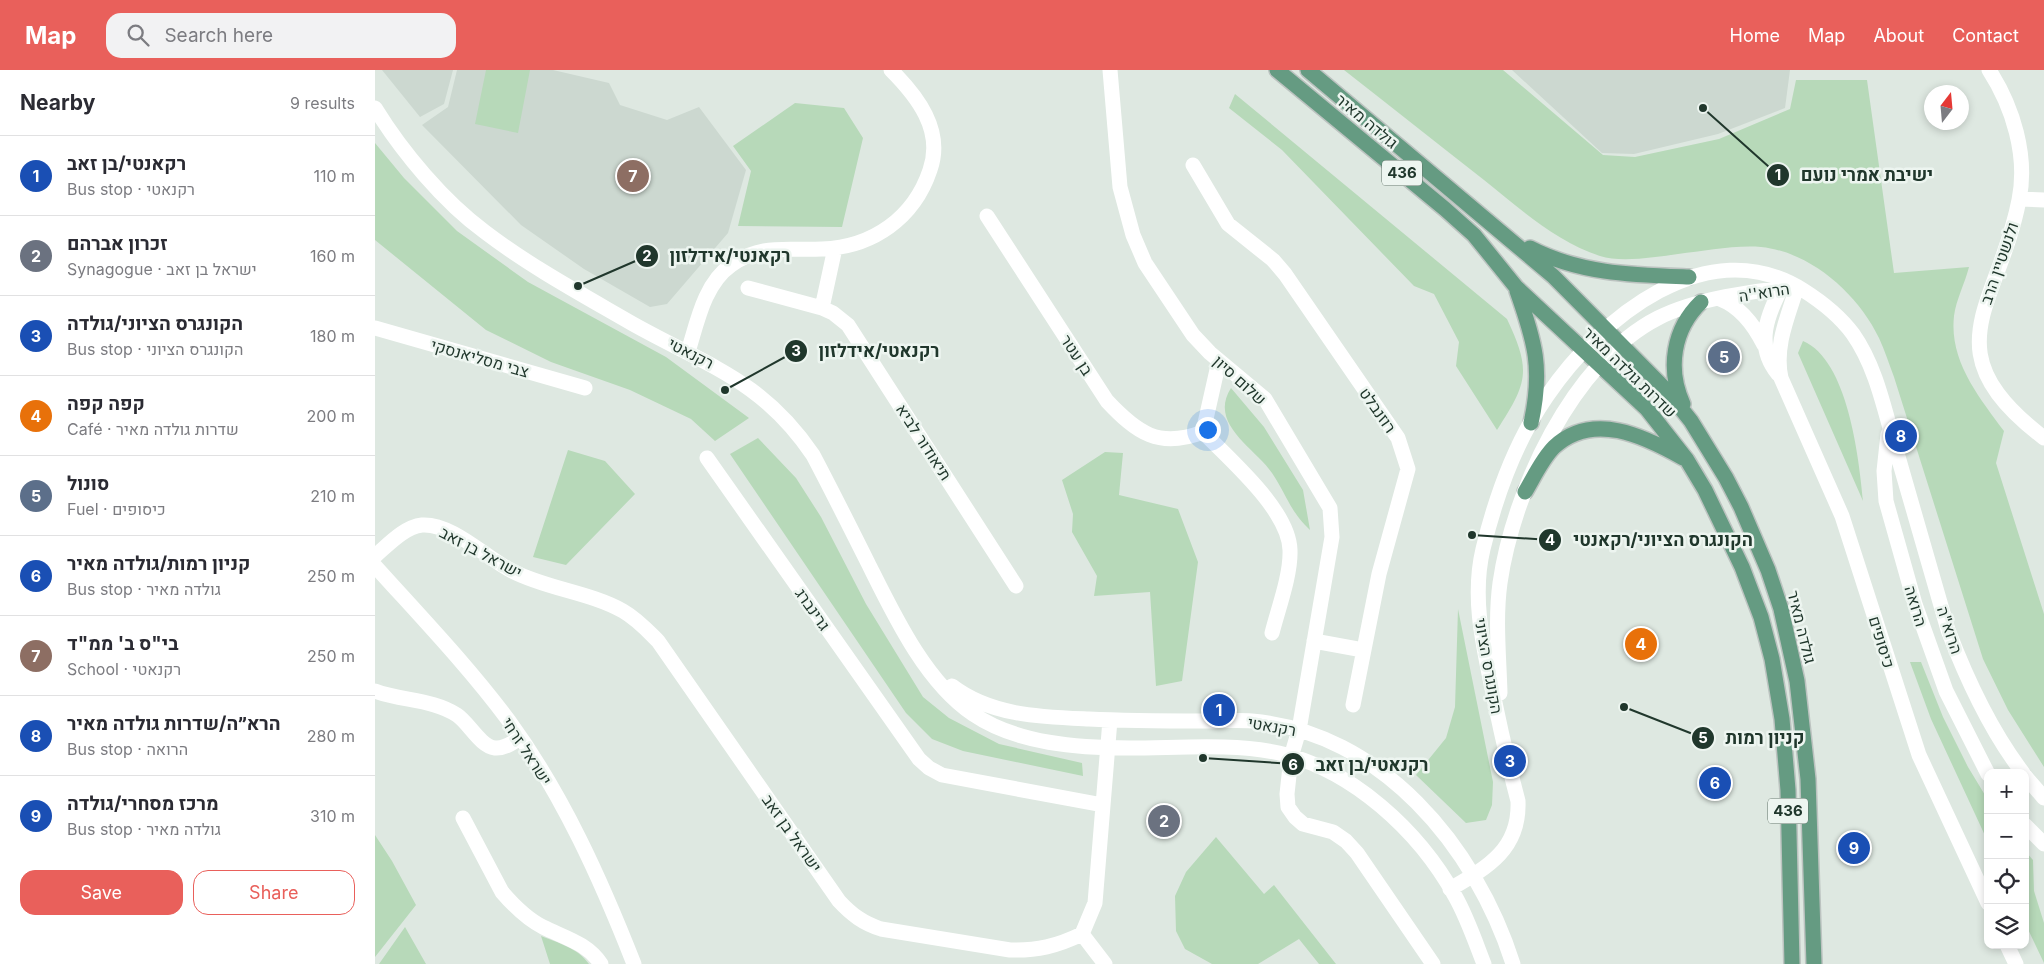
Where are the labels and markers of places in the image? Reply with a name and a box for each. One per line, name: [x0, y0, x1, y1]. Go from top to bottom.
pin: 7: [617, 157, 649, 195]
callout: ישיבת אמרי נועם: [1766, 158, 1943, 191]
callout: רקאנטי/אידלזון: [635, 239, 801, 272]
callout: רקנאטי/אידלזון: [784, 335, 950, 368]
pin: 5: [1708, 338, 1740, 376]
pin: 8: [1885, 417, 1917, 455]
callout: הקונגרס הציוני/רקאנטי: [1538, 523, 1763, 556]
pin: 4: [1625, 625, 1657, 663]
pin: 1: [1203, 691, 1235, 729]
callout: קניון רמות: [1691, 721, 1815, 754]
pin: 3: [1494, 742, 1526, 780]
callout: רקנאטי/בן זאב: [1280, 748, 1438, 781]
pin: 6: [1699, 764, 1731, 802]
pin: 2: [1148, 802, 1180, 840]
pin: 9: [1838, 829, 1870, 867]

